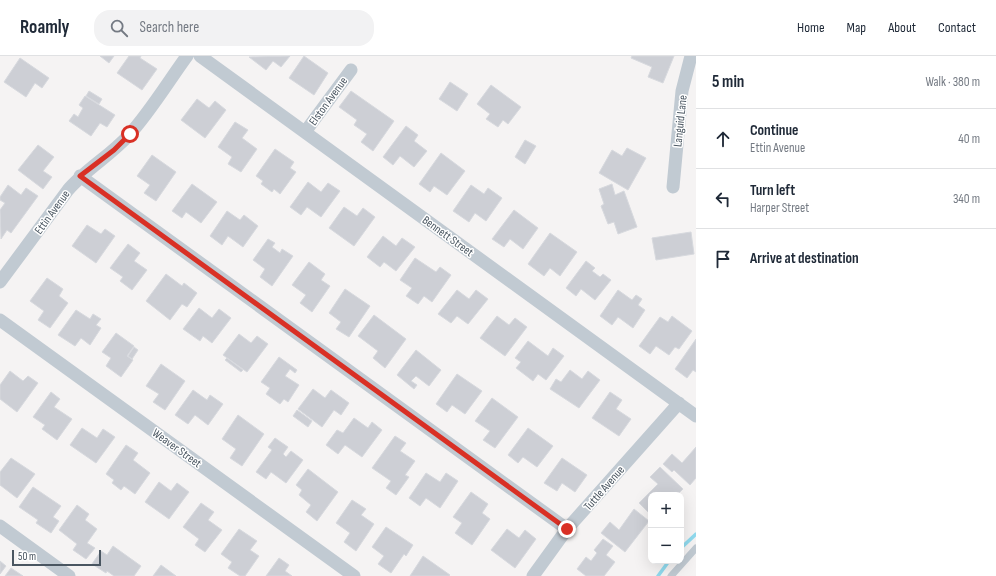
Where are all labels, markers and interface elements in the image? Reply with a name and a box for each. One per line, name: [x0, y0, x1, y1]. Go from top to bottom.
search box: [94, 10, 374, 46]
text: Roamly: [20, 16, 70, 39]
icon: search: [108, 17, 130, 39]
text: Search here: [140, 18, 199, 37]
text: Home: [797, 19, 825, 36]
text: Map: [847, 19, 866, 36]
text: About: [888, 19, 916, 36]
text: Contact: [938, 19, 976, 36]
text: 5 min: [712, 72, 744, 92]
street label: Elston Avenue: [306, 74, 351, 129]
text: Walk · 380 m: [925, 74, 980, 90]
street label: Languid Lane: [670, 94, 691, 148]
text: Continue: [750, 121, 799, 140]
route start: [121, 125, 139, 143]
icon: ahead: [712, 128, 734, 150]
text: 40 m: [958, 131, 980, 147]
text: Ettin Avenue: [750, 140, 805, 156]
text: Turn left: [750, 181, 795, 200]
street label: Ettin Avenue: [31, 187, 74, 237]
icon: left: [712, 188, 734, 210]
text: 340 m: [953, 191, 980, 207]
text: Harper Street: [750, 200, 809, 216]
street label: Bennett Street: [419, 213, 477, 260]
icon: arrive: [712, 248, 734, 270]
text: Arrive at destination: [750, 249, 859, 268]
street label: Weaver Street: [149, 426, 204, 471]
street label: Tuttle Avenue: [581, 463, 628, 514]
map controls: [648, 492, 684, 564]
button: +: [648, 492, 684, 528]
route end: [558, 520, 576, 538]
button: −: [648, 528, 684, 564]
scale bar: [12, 548, 101, 567]
text: 50 m: [18, 550, 36, 563]

